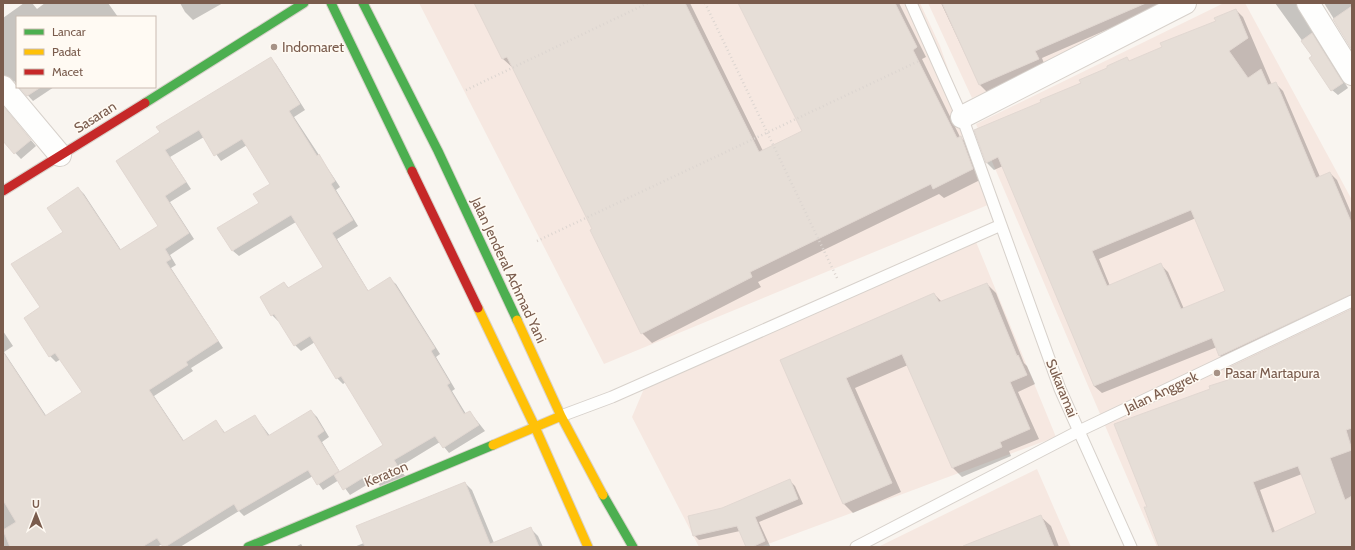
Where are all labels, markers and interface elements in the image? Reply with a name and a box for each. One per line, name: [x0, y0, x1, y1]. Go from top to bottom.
legend: [16, 16, 156, 88]
text: Lancar: [52, 24, 86, 39]
place label: Indomaret: [282, 38, 344, 56]
marker: Indomaret: [269, 42, 279, 52]
text: Padat: [52, 44, 81, 59]
text: Macet: [52, 64, 83, 79]
street label: Sasaran: [71, 97, 120, 137]
street label: Jalan Jenderal Achmad Yani: [467, 193, 551, 346]
street label: Sukaramai: [1042, 356, 1082, 420]
place label: Pasar Martapura: [1225, 364, 1320, 382]
street label: Jalan Anggrek: [1120, 367, 1201, 417]
marker: Pasar Martapura: [1212, 368, 1222, 378]
street label: Keraton: [361, 457, 411, 491]
north arrow: [16, 494, 56, 534]
text: U: [32, 497, 40, 511]

